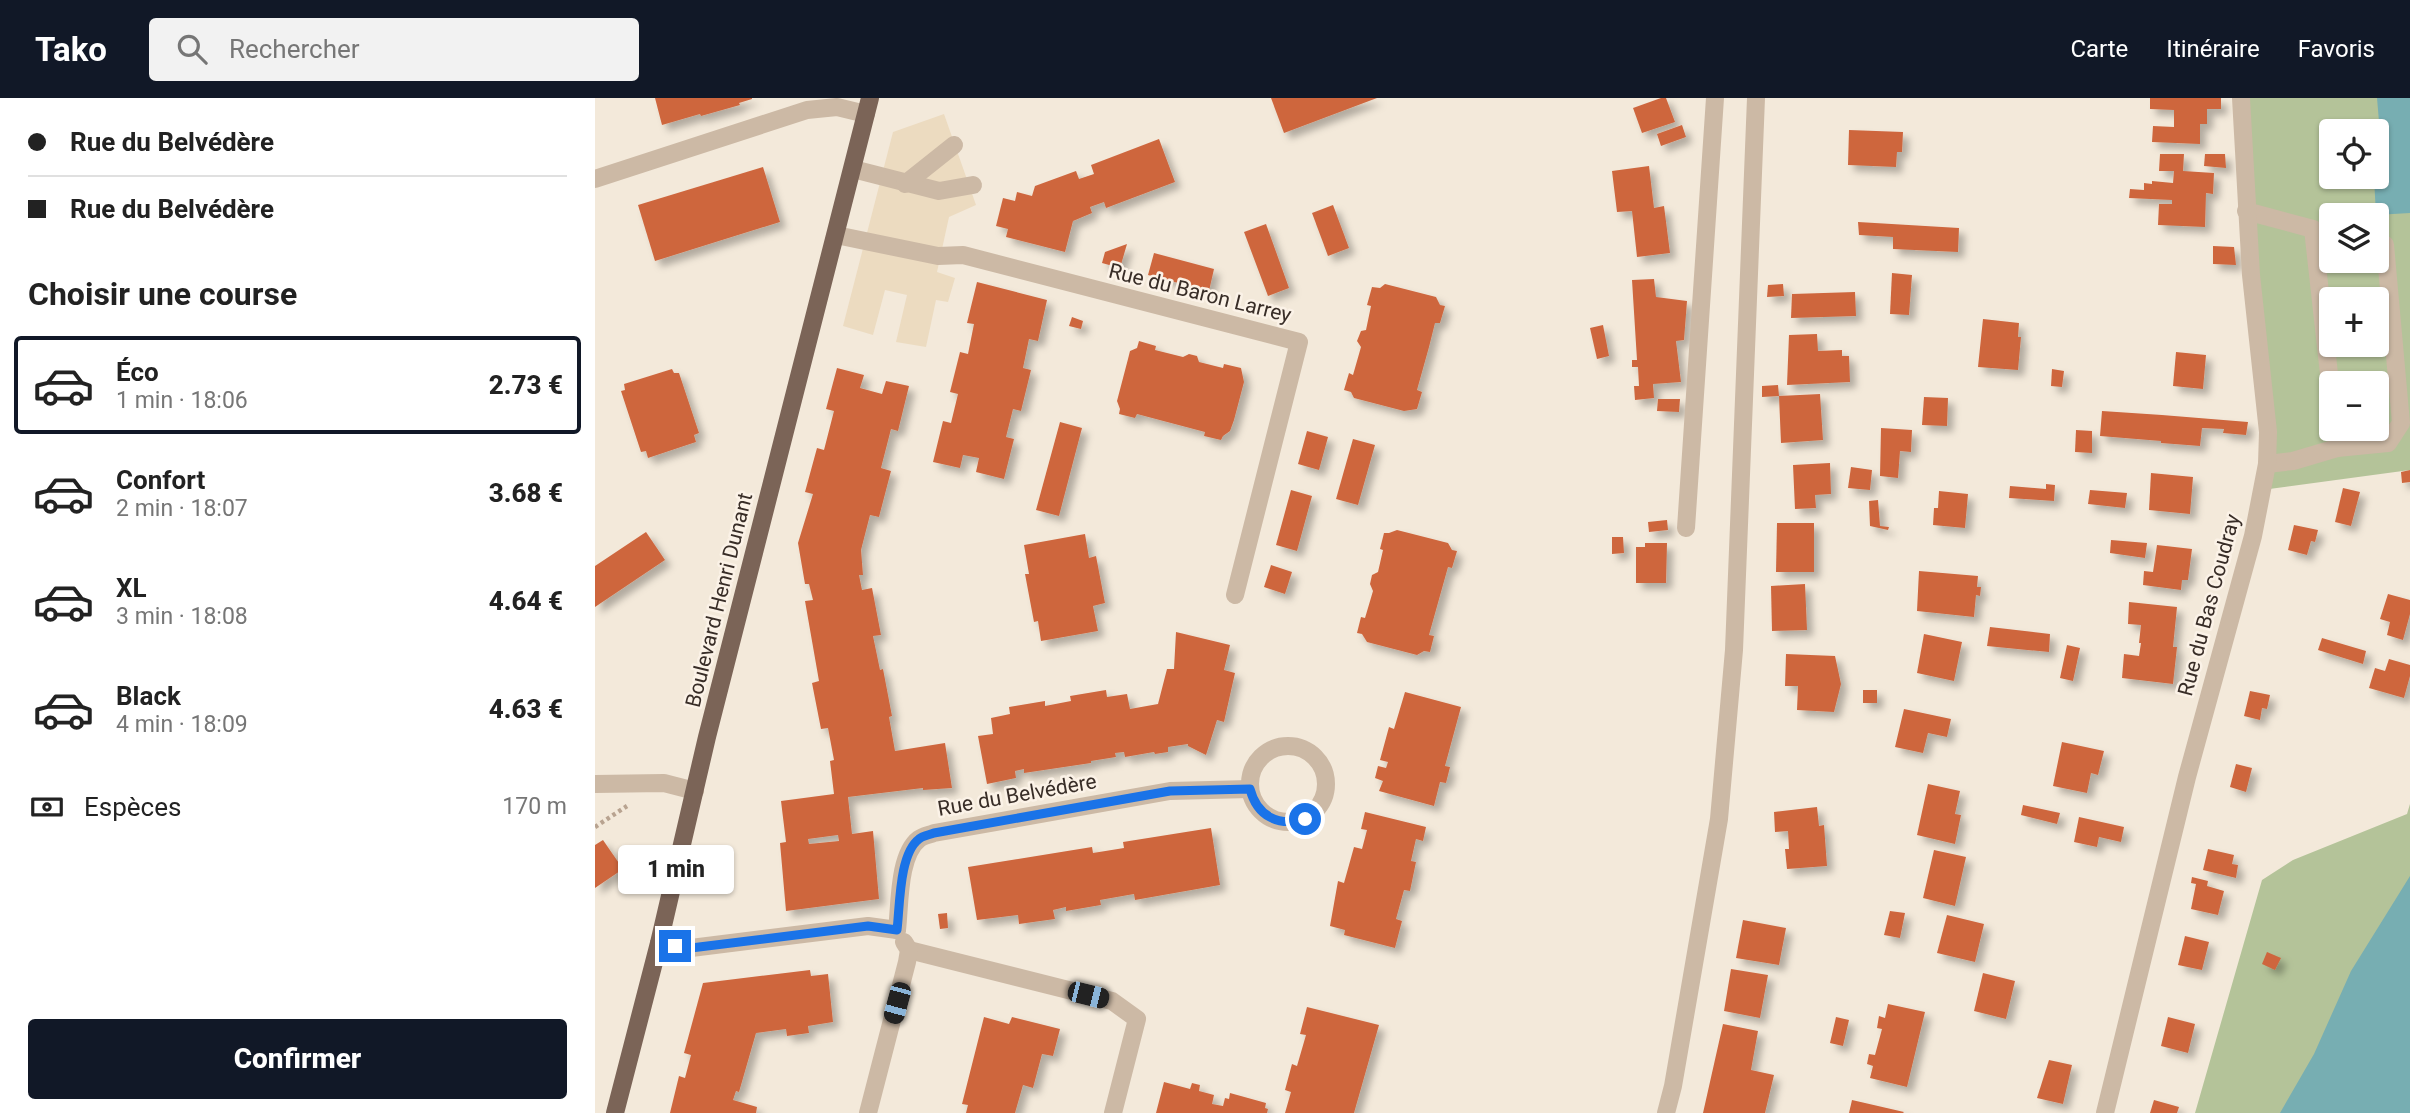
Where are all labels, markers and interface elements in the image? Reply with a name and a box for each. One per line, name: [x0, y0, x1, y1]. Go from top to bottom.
search box: [149, 18, 639, 81]
text: Tako: [35, 30, 107, 69]
icon: search: [173, 30, 211, 68]
text: Rechercher: [229, 34, 360, 64]
text: Carte: [2070, 35, 2128, 63]
text: Itinéraire: [2166, 35, 2260, 63]
text: Favoris: [2298, 35, 2375, 63]
map controls: [2319, 119, 2389, 441]
button: locate: [2319, 119, 2389, 189]
text: Rue du Belvédère: [70, 127, 274, 157]
text: Rue du Belvédère: [70, 194, 274, 224]
button: layers: [2319, 203, 2389, 273]
street label: Rue du Baron Larrey: [1106, 259, 1294, 327]
text: Choisir une course: [28, 275, 297, 313]
button: +: [2319, 287, 2389, 357]
icon: car: [32, 354, 95, 417]
text: Éco: [116, 357, 159, 387]
text: 2.73 €: [489, 370, 563, 400]
button: −: [2319, 371, 2389, 441]
text: 1 min · 18:06: [116, 387, 248, 414]
icon: car: [32, 462, 95, 525]
text: Confort: [116, 465, 205, 495]
text: 3.68 €: [489, 478, 563, 508]
street label: Boulevard Henri Dunant: [681, 490, 757, 710]
text: 2 min · 18:07: [116, 495, 248, 522]
street label: Rue du Bas Coudray: [2173, 512, 2245, 698]
icon: car: [32, 570, 95, 633]
text: XL: [116, 573, 147, 603]
text: 4.64 €: [489, 586, 563, 616]
text: 3 min · 18:08: [116, 603, 248, 630]
icon: car: [32, 678, 95, 741]
text: Black: [116, 681, 181, 711]
text: 4.63 €: [489, 694, 563, 724]
text: 4 min · 18:09: [116, 711, 248, 738]
street label: Rue du Belvédère: [936, 769, 1098, 821]
icon: cash: [28, 788, 66, 826]
text: Espèces: [84, 792, 181, 822]
text: 170 m: [502, 793, 567, 820]
route start: [1289, 803, 1321, 835]
callout: 1 min: [617, 844, 733, 894]
text: 1 min: [647, 856, 705, 883]
route end: [659, 930, 691, 962]
car: [882, 980, 913, 1026]
car: [1066, 980, 1111, 1010]
button: Confirmer: [28, 1019, 567, 1099]

